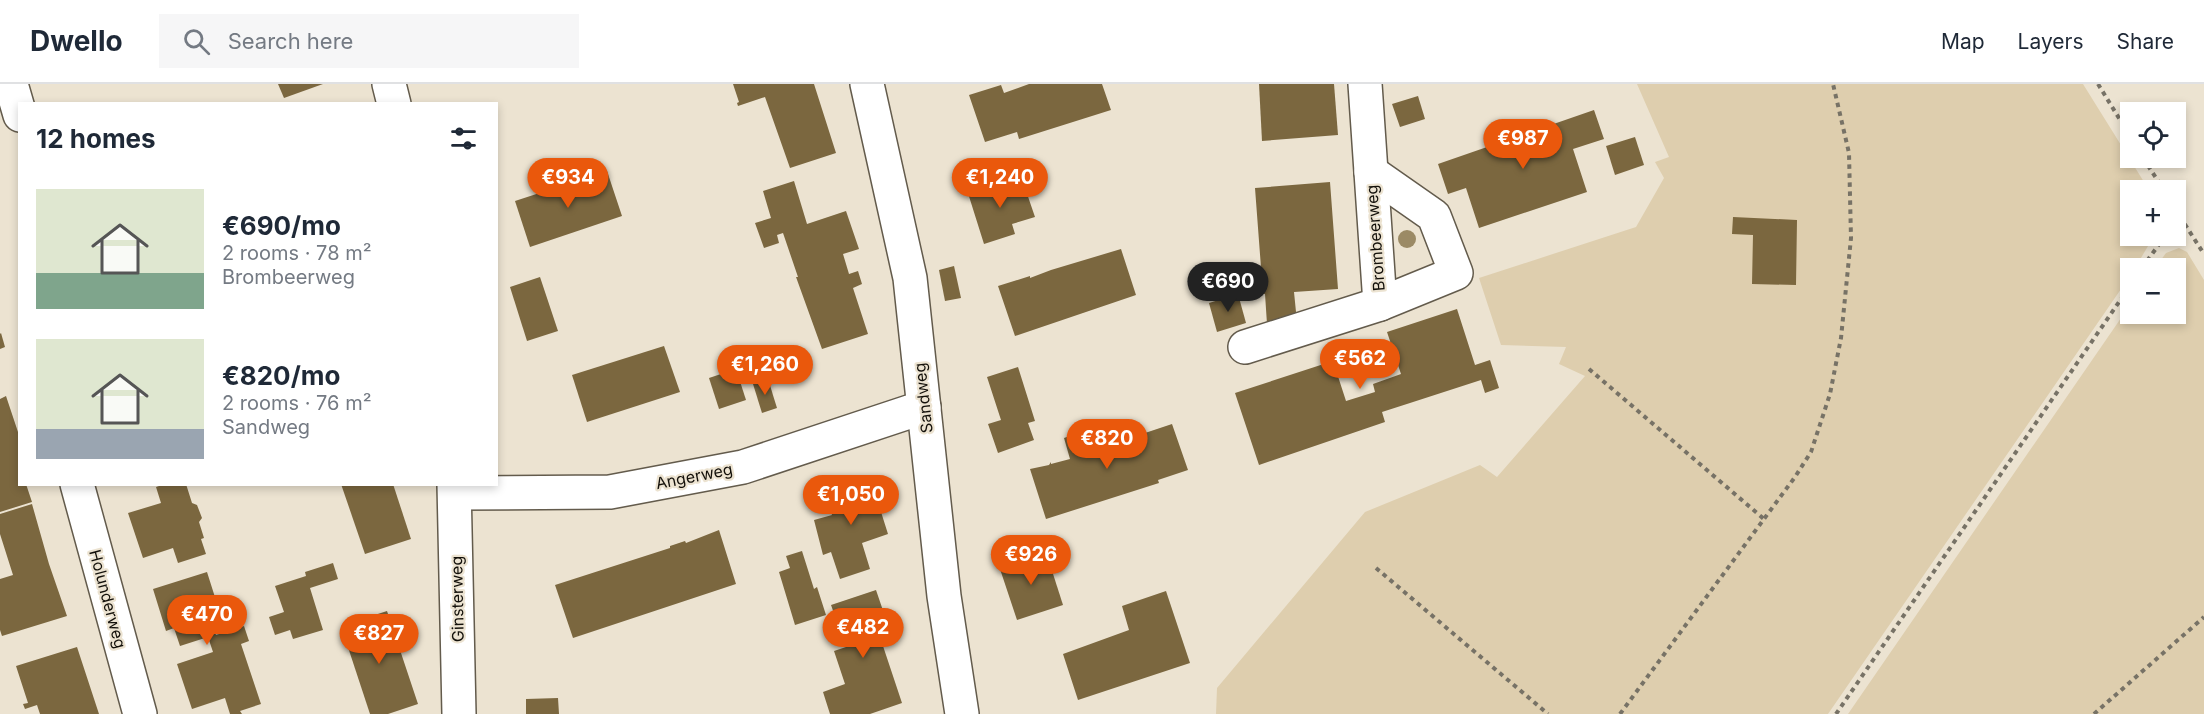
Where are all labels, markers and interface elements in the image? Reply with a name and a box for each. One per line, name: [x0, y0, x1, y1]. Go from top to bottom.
search box: [159, 14, 579, 68]
text: Dwello: [30, 24, 123, 58]
icon: search: [180, 25, 213, 58]
text: Search here: [228, 28, 353, 54]
text: Map: [1941, 29, 1985, 54]
text: Layers: [2018, 29, 2084, 54]
text: Share: [2117, 29, 2174, 54]
map controls: [2120, 102, 2186, 324]
button: locate: [2120, 102, 2186, 168]
pin: €987: [1487, 119, 1559, 170]
icon: filters: [447, 122, 480, 155]
text: 12 homes: [36, 123, 156, 154]
text: €987: [1497, 126, 1549, 150]
pin: €934: [532, 158, 604, 209]
pin: €1,240: [951, 158, 1049, 209]
text: €934: [541, 165, 595, 189]
text: €1,240: [966, 165, 1034, 189]
button: +: [2120, 180, 2186, 246]
street label: Brombeerweg: [1361, 184, 1389, 292]
text: €690/mo: [222, 210, 341, 241]
icon: home: [84, 213, 156, 285]
text: 2 rooms · 78 m²: [222, 241, 371, 265]
button: −: [2120, 258, 2186, 324]
pin: €690: [1192, 262, 1264, 313]
text: Brombeerweg: [222, 265, 355, 289]
text: €690: [1201, 269, 1255, 293]
pin: €562: [1324, 339, 1396, 390]
pin: €1,260: [716, 345, 814, 396]
text: €562: [1334, 346, 1386, 370]
text: €1,260: [731, 352, 799, 376]
text: €820/mo: [222, 360, 340, 391]
street label: Sandweg: [909, 362, 937, 434]
icon: home: [84, 363, 156, 435]
text: 2 rooms · 76 m²: [222, 391, 371, 415]
text: Sandweg: [222, 415, 310, 439]
pin: €820: [1071, 419, 1143, 470]
text: €820: [1081, 426, 1133, 450]
street label: Angerweg: [654, 459, 734, 493]
pin: €1,050: [802, 475, 900, 526]
text: €1,050: [817, 482, 885, 506]
pin: €926: [995, 535, 1067, 586]
text: €926: [1005, 542, 1057, 566]
street label: Holunderweg: [85, 547, 131, 651]
street label: Ginsterweg: [446, 556, 468, 642]
pin: €470: [171, 595, 243, 646]
text: €470: [181, 602, 233, 626]
pin: €482: [827, 608, 899, 659]
pin: €827: [343, 614, 415, 665]
text: €482: [837, 615, 889, 639]
text: €827: [354, 621, 404, 645]

